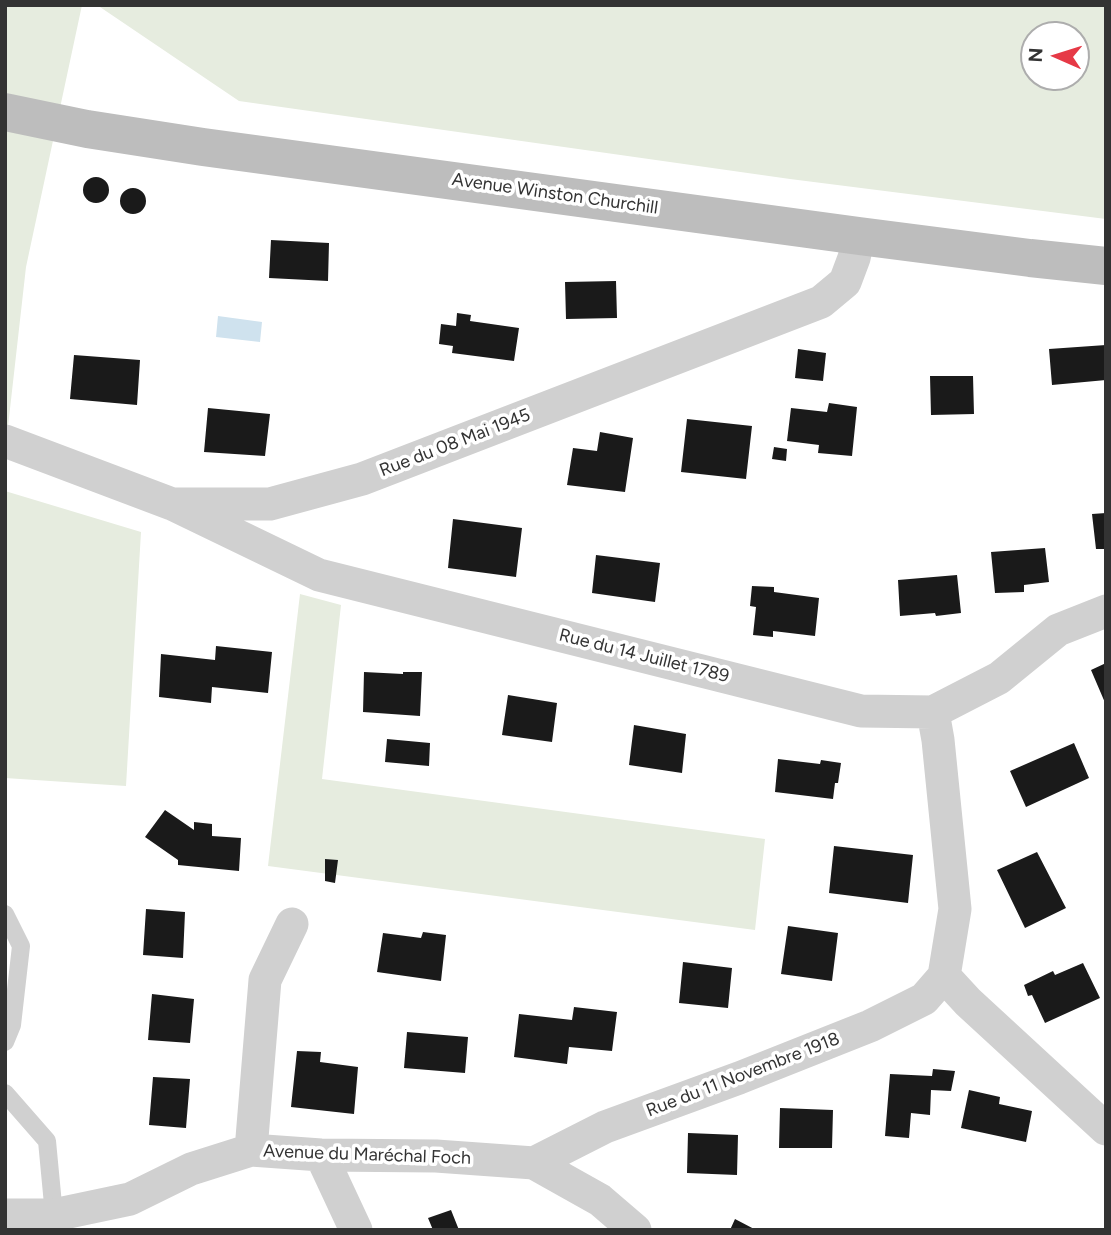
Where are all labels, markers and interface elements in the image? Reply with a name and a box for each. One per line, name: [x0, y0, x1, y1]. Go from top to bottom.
north arrow: [1020, 21, 1090, 91]
text: N: [1024, 47, 1047, 63]
street label: Avenue Winston Churchill: [451, 169, 659, 219]
street label: Rue du 08 Mai 1945: [377, 404, 533, 482]
street label: Rue du 14 Juillet 1789: [557, 624, 731, 688]
street label: Rue du 11 Novembre 1918: [643, 1028, 843, 1122]
street label: Avenue du Maréchal Foch: [263, 1141, 471, 1169]

